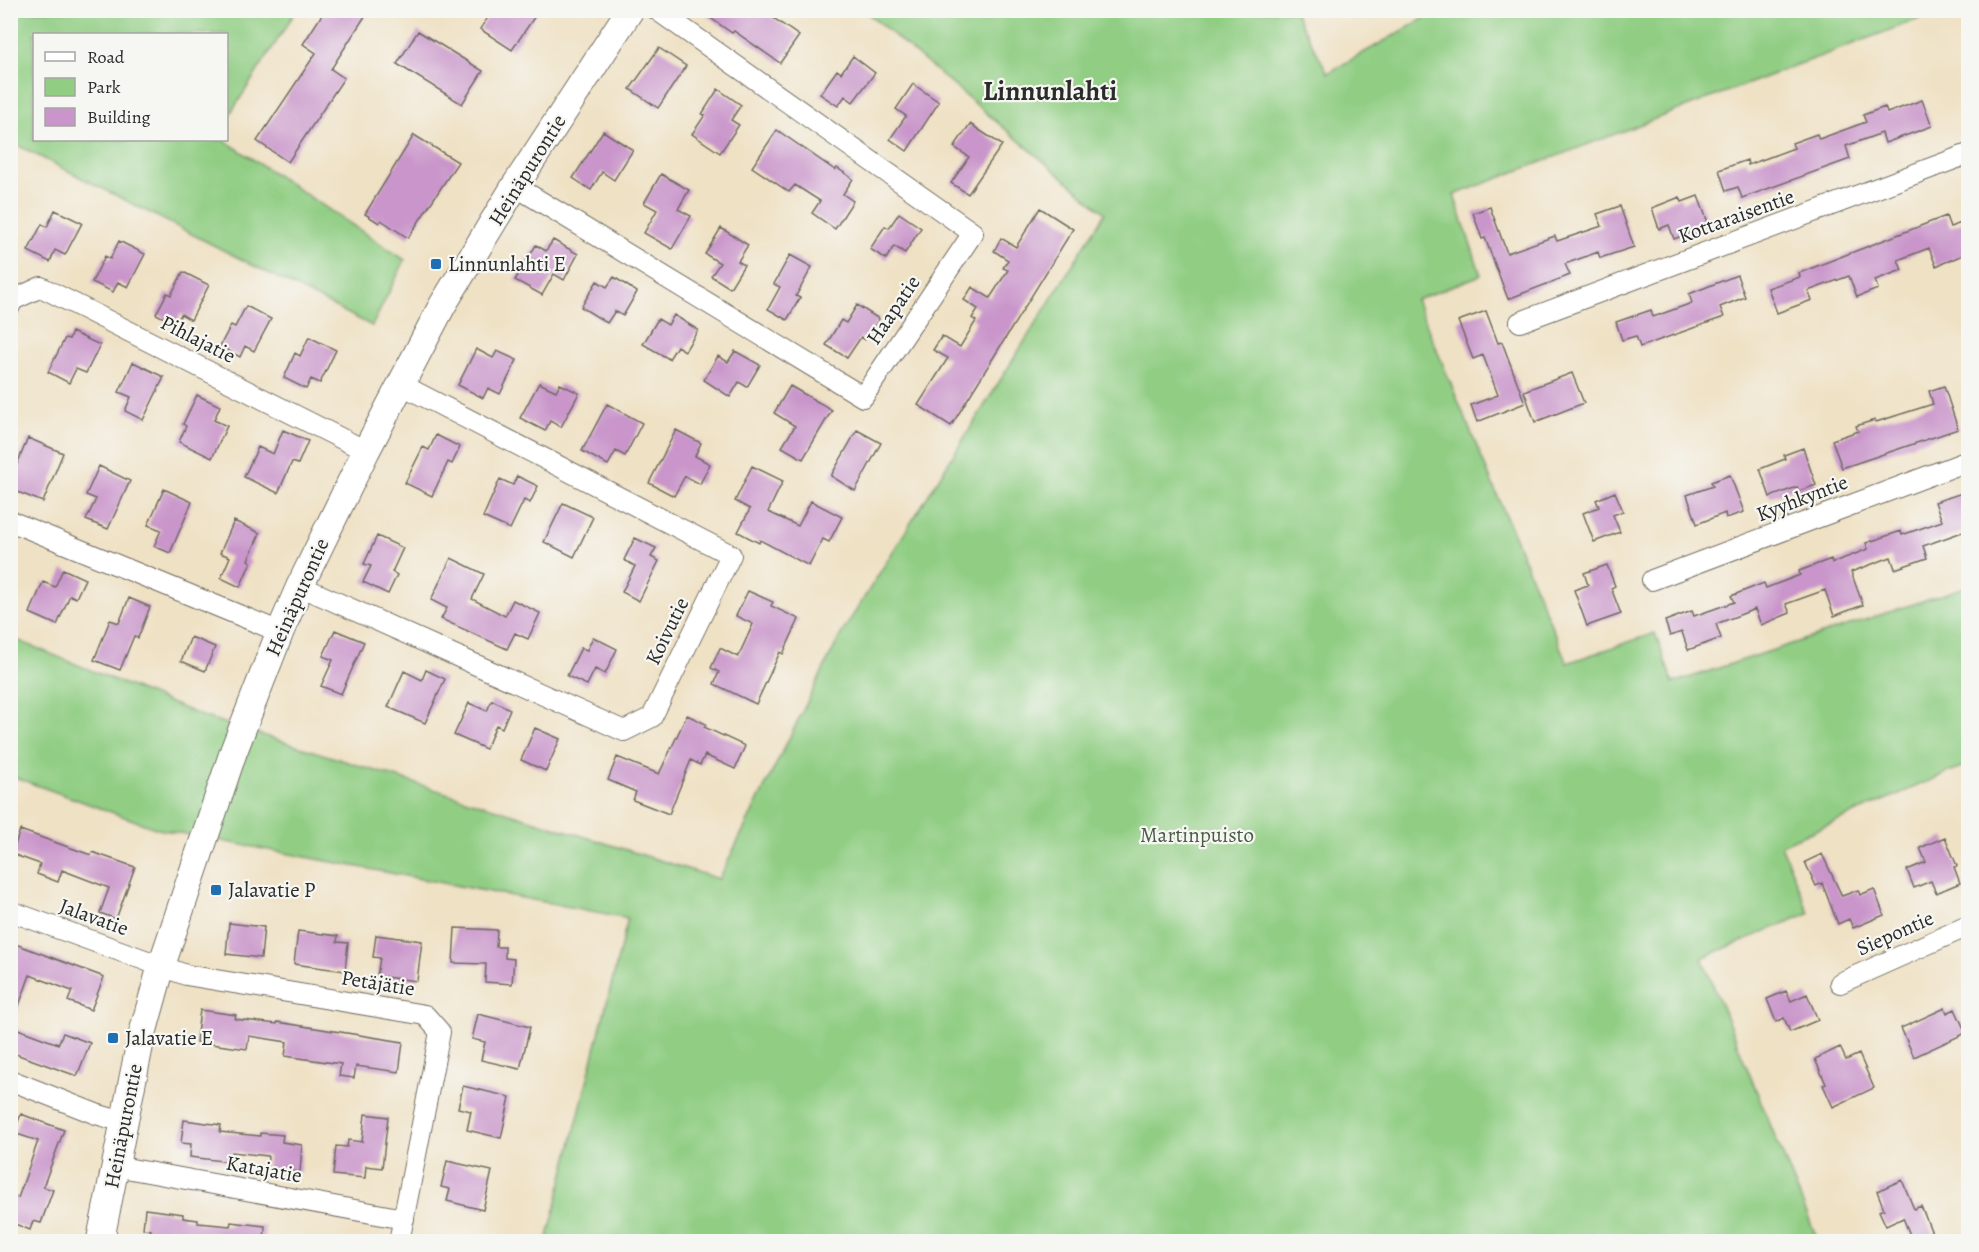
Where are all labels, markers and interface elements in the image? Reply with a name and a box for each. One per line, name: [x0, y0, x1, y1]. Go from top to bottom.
legend: [33, 33, 228, 141]
text: Road: [87, 45, 125, 69]
district label: Linnunlahti: [983, 73, 1117, 109]
text: Park: [87, 75, 121, 99]
text: Building: [87, 105, 151, 129]
street label: Heinäpurontie: [482, 109, 572, 231]
street label: Kottaraisentie: [1674, 182, 1798, 250]
place label: Linnunlahti E: [448, 250, 566, 278]
marker: Linnunlahti E: [429, 257, 443, 271]
street label: Haapatie: [860, 270, 926, 350]
street label: Pihlajatie: [156, 308, 240, 370]
street label: Kyyhkyntie: [1752, 468, 1852, 528]
street label: Heinäpurontie: [258, 534, 336, 660]
street label: Koivutie: [639, 593, 695, 669]
park label: Martinpuisto: [1140, 821, 1254, 849]
place label: Jalavatie P: [228, 876, 316, 904]
marker: Jalavatie P: [209, 883, 223, 897]
street label: Jalavatie: [56, 892, 132, 942]
street label: Siepontie: [1852, 904, 1938, 962]
street label: Petäjätie: [339, 963, 417, 1003]
place label: Jalavatie E: [125, 1024, 213, 1052]
marker: Jalavatie E: [106, 1031, 120, 1045]
street label: Heinäpurontie: [97, 1061, 149, 1191]
street label: Katajatie: [224, 1149, 304, 1189]

